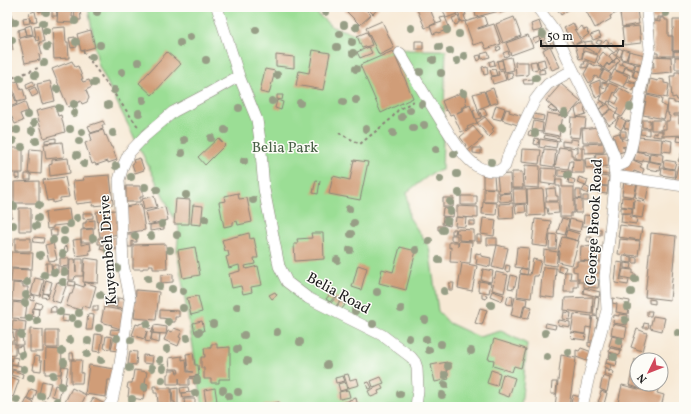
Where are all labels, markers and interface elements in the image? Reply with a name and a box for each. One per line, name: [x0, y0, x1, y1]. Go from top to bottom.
scale bar: [541, 22, 623, 48]
text: 50 m: [547, 29, 573, 45]
park label: Belia Park: [252, 138, 318, 159]
street label: George Brook Road: [581, 158, 609, 286]
street label: Kuyembeh Drive: [95, 194, 123, 306]
street label: Belia Road: [302, 268, 374, 320]
north arrow: [629, 352, 669, 392]
text: N: [635, 370, 651, 386]

